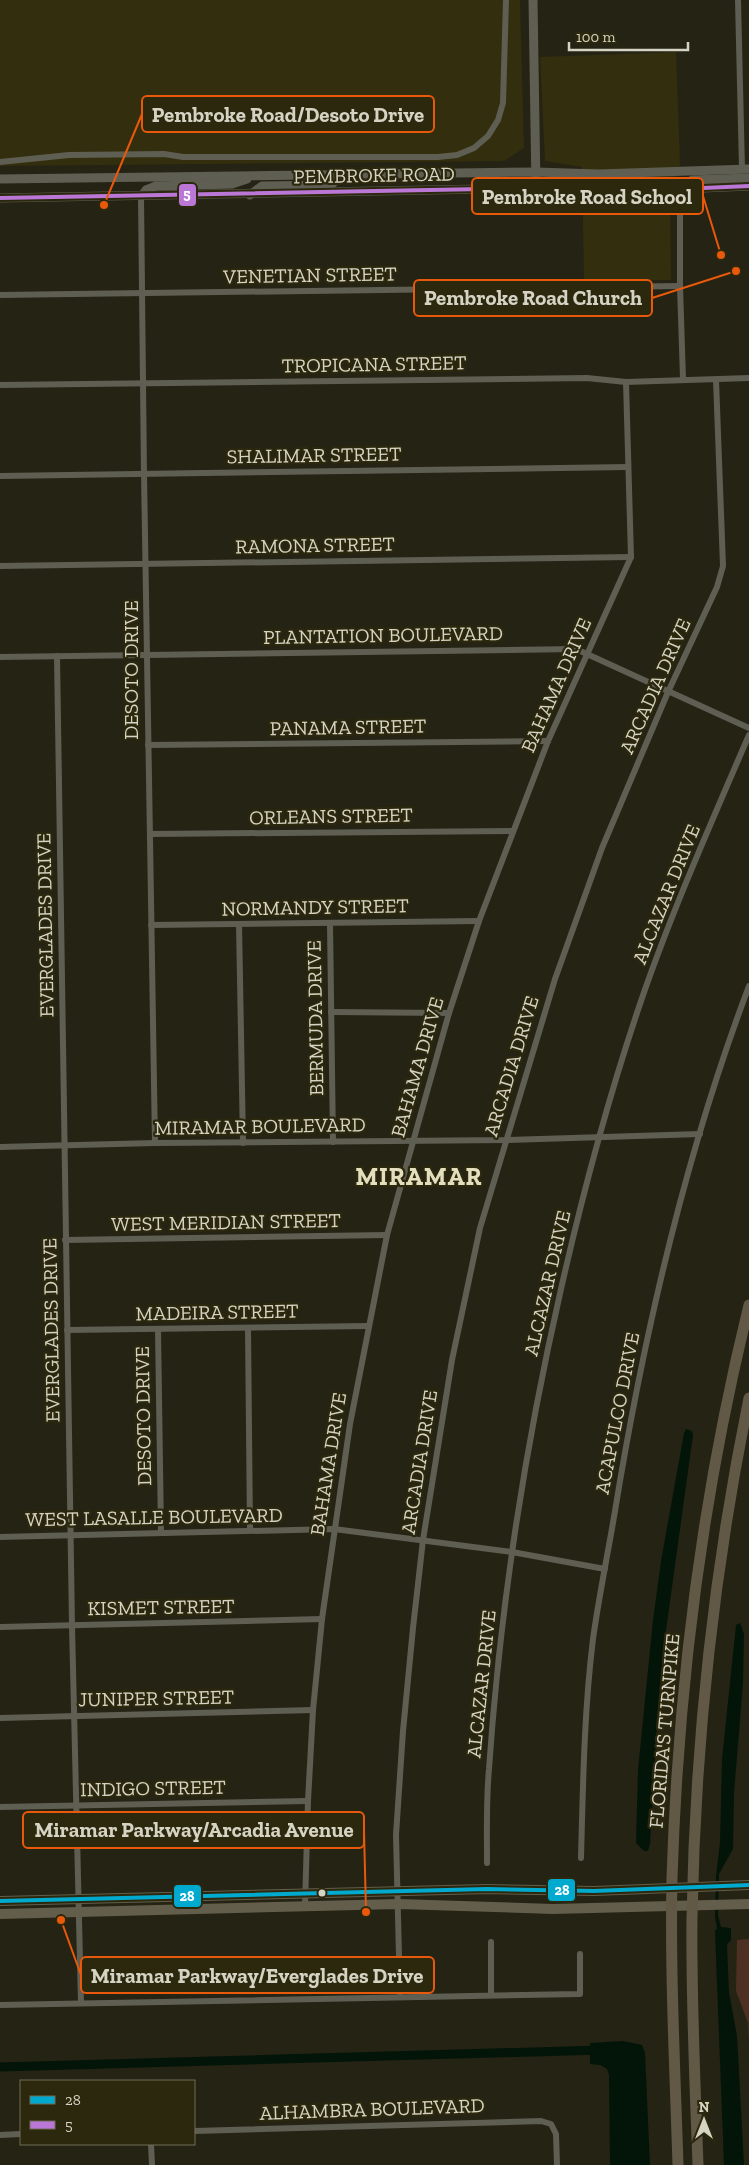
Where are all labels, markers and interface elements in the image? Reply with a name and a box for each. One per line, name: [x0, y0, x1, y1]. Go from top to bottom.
scale bar: [569, 20, 688, 52]
text: 100 m: [576, 28, 615, 46]
callout: Pembroke Road/Desoto Drive: [142, 96, 434, 132]
text: Pembroke Road/Desoto Drive: [152, 102, 424, 127]
street label: PEMBROKE ROAD: [293, 162, 455, 188]
callout: Pembroke Road School: [472, 178, 703, 214]
line badge: 5: [178, 183, 197, 207]
text: Pembroke Road School: [482, 184, 692, 209]
text: 5: [183, 186, 191, 203]
street label: VENETIAN STREET: [222, 261, 397, 289]
callout: Pembroke Road Church: [414, 280, 652, 316]
text: Pembroke Road Church: [424, 285, 642, 310]
street label: TROPICANA STREET: [281, 350, 467, 378]
street label: SHALIMAR STREET: [226, 441, 402, 469]
street label: RAMONA STREET: [235, 532, 395, 558]
street label: DESOTO DRIVE: [119, 600, 143, 740]
street label: BAHAMA DRIVE: [516, 614, 596, 756]
street label: ARCADIA DRIVE: [614, 615, 696, 757]
street label: PLANTATION BOULEVARD: [263, 621, 503, 649]
street label: PANAMA STREET: [270, 714, 426, 740]
street label: ORLEANS STREET: [249, 803, 413, 829]
street label: ALCAZAR DRIVE: [627, 821, 705, 967]
street label: EVERGLADES DRIVE: [31, 833, 59, 1017]
street label: NORMANDY STREET: [221, 893, 409, 921]
street label: BERMUDA DRIVE: [302, 940, 328, 1096]
street label: ARCADIA DRIVE: [478, 993, 544, 1139]
street label: BAHAMA DRIVE: [386, 994, 448, 1140]
street label: MIRAMAR BOULEVARD: [154, 1112, 366, 1140]
district label: MIRAMAR: [355, 1161, 483, 1191]
street label: WEST MERIDIAN STREET: [111, 1208, 341, 1236]
street label: ALCAZAR DRIVE: [519, 1208, 575, 1358]
street label: EVERGLADES DRIVE: [37, 1238, 65, 1422]
street label: MADEIRA STREET: [135, 1299, 299, 1325]
street label: ACAPULCO DRIVE: [590, 1330, 644, 1496]
street label: DESOTO DRIVE: [130, 1346, 156, 1486]
street label: ARCADIA DRIVE: [396, 1388, 442, 1536]
street label: BAHAMA DRIVE: [305, 1391, 351, 1537]
street label: WEST LASALLE BOULEVARD: [25, 1503, 283, 1531]
street label: KISMET STREET: [87, 1594, 235, 1620]
street label: ALCAZAR DRIVE: [461, 1609, 501, 1759]
street label: FLORIDA'S TURNPIKE: [644, 1633, 684, 1829]
street label: JUNIPER STREET: [78, 1685, 234, 1711]
street label: INDIGO STREET: [80, 1775, 226, 1801]
callout: Miramar Parkway/Arcadia Avenue: [23, 1812, 364, 1848]
text: Miramar Parkway/Arcadia Avenue: [34, 1817, 354, 1842]
line badge: 28: [547, 1878, 576, 1902]
text: 28: [554, 1882, 570, 1899]
line badge: 28: [173, 1884, 202, 1908]
text: 28: [179, 1888, 195, 1905]
unlabelled marker: [317, 1888, 327, 1898]
callout: Miramar Parkway/Everglades Drive: [81, 1957, 434, 1993]
text: Miramar Parkway/Everglades Drive: [91, 1963, 423, 1988]
legend: [20, 2080, 195, 2145]
text: 28: [65, 2091, 81, 2109]
street label: ALHAMBRA BOULEVARD: [259, 2093, 485, 2125]
north arrow: [679, 2095, 729, 2145]
text: N: [699, 2099, 710, 2116]
text: 5: [65, 2116, 73, 2134]

